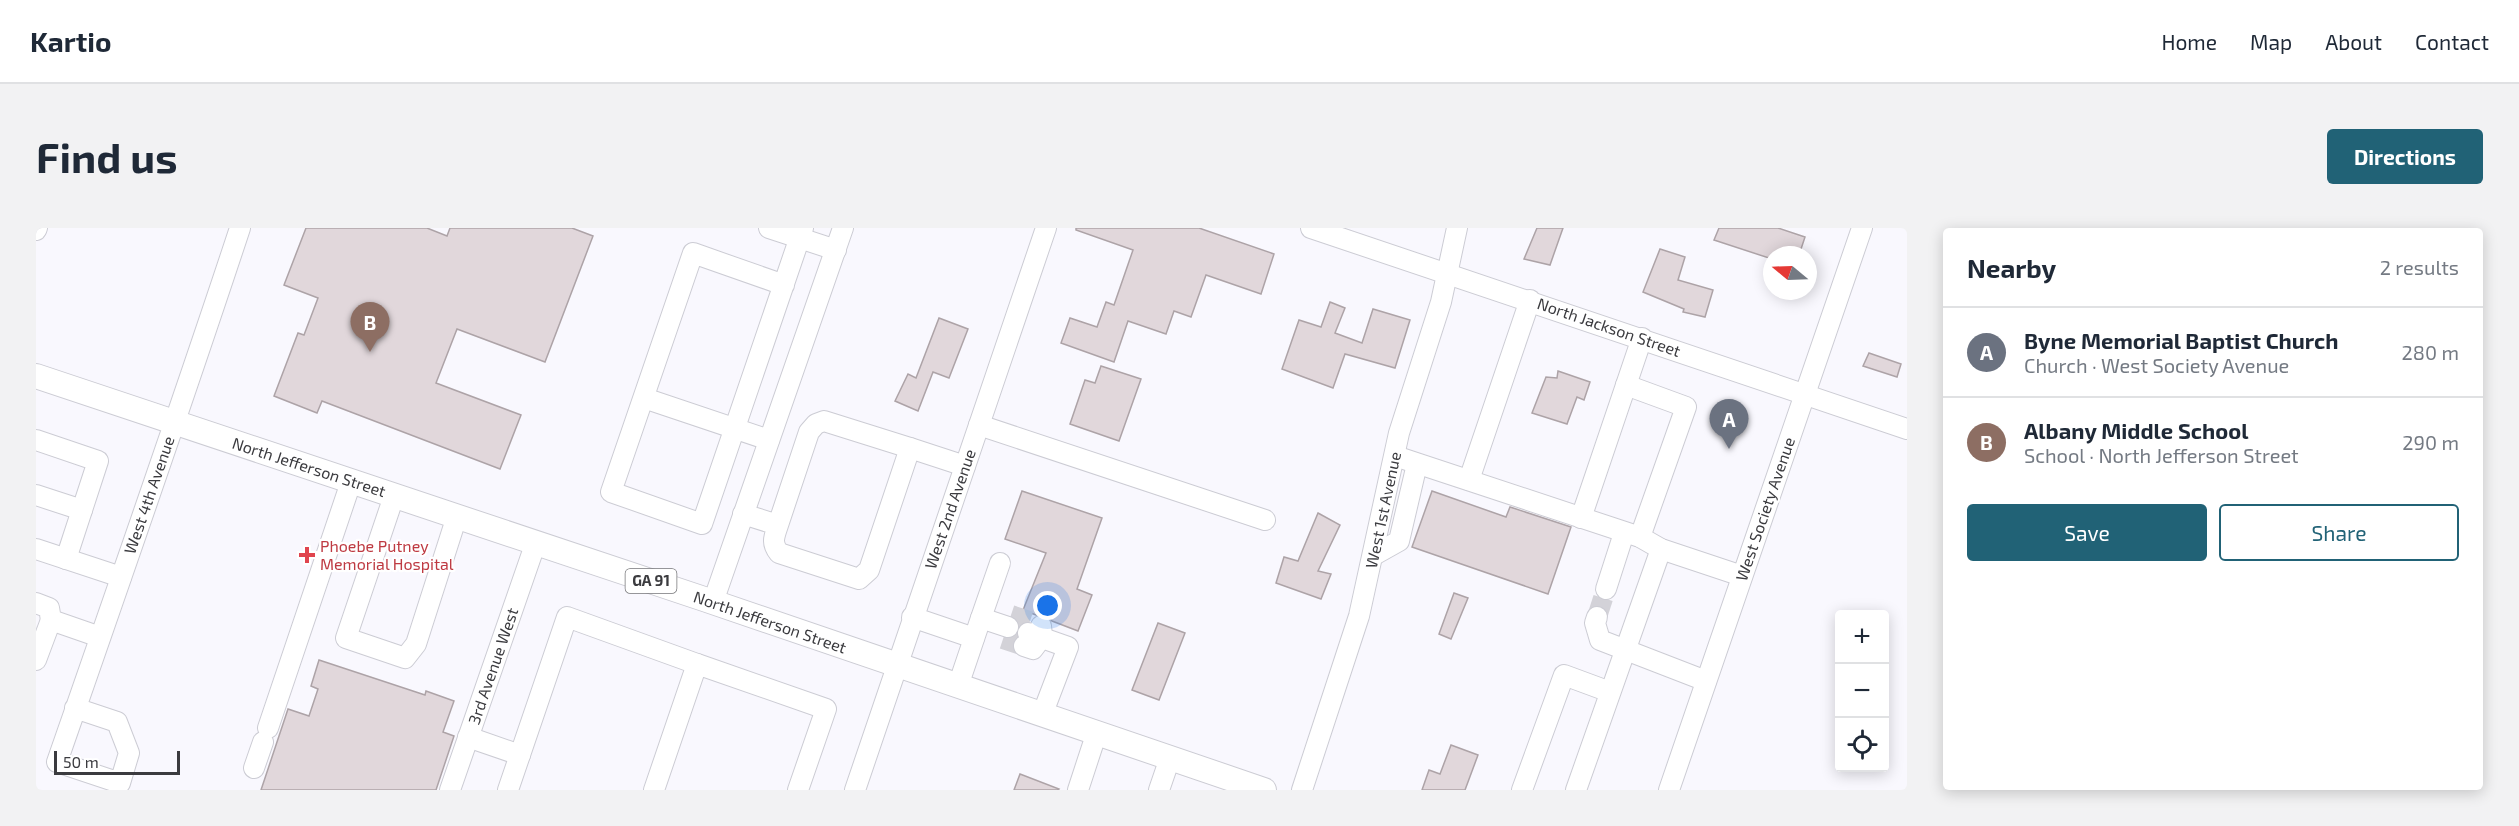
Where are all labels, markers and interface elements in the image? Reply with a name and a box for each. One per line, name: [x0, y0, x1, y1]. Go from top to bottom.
text: Kartio: [30, 24, 111, 58]
text: Home: [2161, 29, 2217, 54]
text: Map: [2250, 29, 2292, 54]
text: About: [2325, 29, 2382, 54]
text: Contact: [2415, 29, 2489, 54]
button: Directions: [2327, 129, 2483, 184]
text: Find us: [36, 131, 178, 181]
north arrow: [1763, 246, 1817, 300]
text: Nearby: [1967, 252, 2056, 283]
text: 2 results: [2380, 255, 2459, 279]
street label: North Jackson Street: [1535, 293, 1683, 360]
pin: B: [350, 302, 390, 352]
text: Byne Memorial Baptist Church: [2024, 327, 2339, 353]
text: A: [1980, 340, 1993, 364]
text: 280 m: [2402, 340, 2459, 364]
text: Church · West Society Avenue: [2024, 353, 2289, 377]
pin: A: [1710, 400, 1748, 449]
text: Albany Middle School: [2024, 417, 2248, 443]
text: B: [1980, 430, 1993, 454]
text: 290 m: [2402, 430, 2459, 454]
street label: West 4th Avenue: [119, 433, 178, 556]
street label: North Jefferson Street: [230, 433, 388, 500]
street label: West Society Avenue: [1731, 434, 1798, 583]
text: School · North Jefferson Street: [2024, 443, 2299, 467]
street label: West 2nd Avenue: [920, 446, 979, 571]
street label: West 1st Avenue: [1361, 450, 1404, 570]
button: Save: [1967, 504, 2207, 561]
button: Share: [2219, 504, 2459, 561]
place label: Phoebe Putney Memorial Hospital: [320, 536, 454, 573]
marker: Phoebe Putney Memorial Hospital: [298, 546, 316, 564]
road number: GA 91: [626, 569, 676, 593]
street label: North Jefferson Street: [691, 586, 849, 657]
your location: [1033, 591, 1062, 620]
street label: 3rd Avenue West: [464, 605, 521, 727]
map controls: [1835, 610, 1889, 772]
button: +: [1835, 610, 1889, 664]
button: −: [1835, 664, 1889, 718]
button: locate: [1835, 718, 1889, 772]
scale bar: [54, 748, 180, 776]
text: 50 m: [63, 752, 99, 771]

